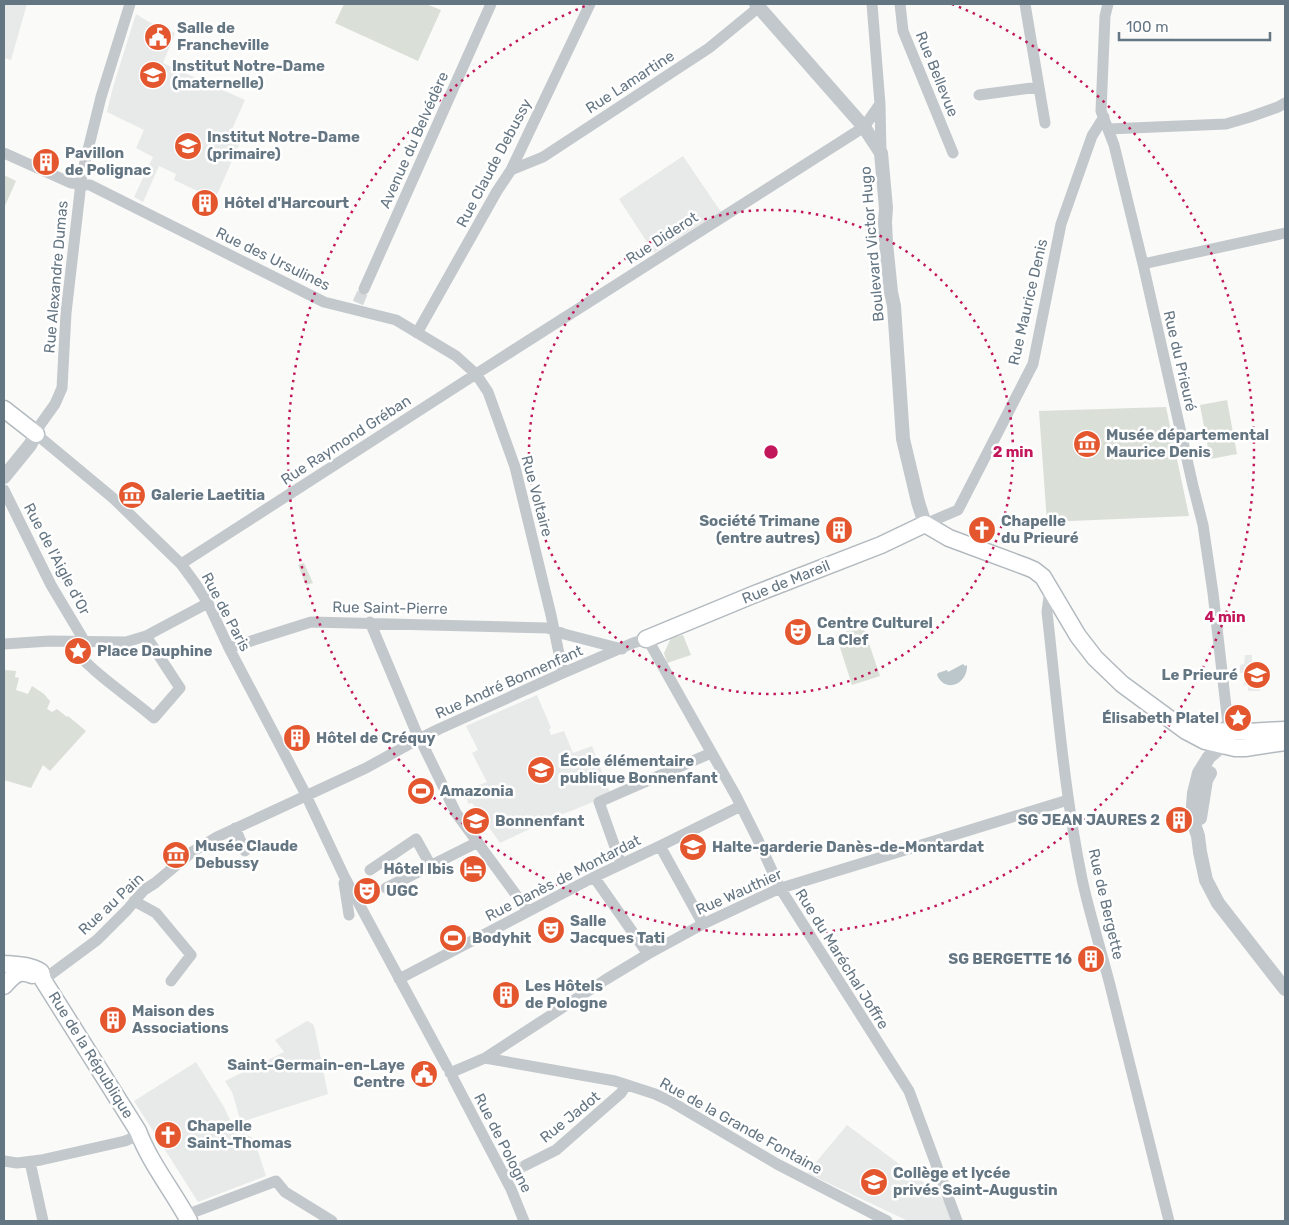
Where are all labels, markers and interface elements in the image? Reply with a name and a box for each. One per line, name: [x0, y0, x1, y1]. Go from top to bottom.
scale bar: [1119, 10, 1270, 42]
text: 100 m: [1126, 18, 1168, 36]
place label: Salle de Francheville: [177, 19, 269, 54]
public building icon: Salle de Francheville: [143, 22, 173, 52]
street label: Rue Bellevue: [912, 29, 962, 119]
street label: Rue Lamartine: [582, 47, 678, 117]
place label: Institut Notre-Dame (maternelle): [172, 57, 325, 92]
school or university icon: Institut Notre-Dame (maternelle): [138, 60, 168, 90]
street label: Avenue du Belvédère: [376, 69, 452, 211]
street label: Rue Claude Debussy: [453, 96, 535, 230]
place label: Institut Notre-Dame (primaire): [207, 128, 360, 163]
school or university icon: Institut Notre-Dame (primaire): [173, 131, 203, 161]
place label: Pavillon de Polignac: [65, 144, 151, 179]
building icon: Pavillon de Polignac: [31, 147, 61, 177]
street label: Boulevard Victor Hugo: [856, 166, 888, 322]
building icon: Hôtel d'Harcourt: [190, 188, 220, 218]
place label: Hôtel d'Harcourt: [224, 194, 349, 212]
street label: Rue Alexandre Dumas: [40, 200, 72, 354]
street label: Rue Diderot: [623, 208, 701, 268]
street label: Rue des Ursulines: [213, 224, 333, 295]
street label: Rue Maurice Denis: [1005, 237, 1051, 367]
street label: Rue du Prieuré: [1160, 309, 1200, 413]
street label: Rue Raymond Gréban: [278, 391, 414, 489]
place label: Musée départemental Maurice Denis: [1106, 426, 1269, 461]
museum icon: Musée départemental Maurice Denis: [1072, 429, 1102, 459]
centre of rings: [762, 443, 780, 461]
text: 2 min: [993, 443, 1033, 461]
street label: Rue Voltaire: [517, 453, 557, 539]
museum icon: Galerie Laetitia: [117, 480, 147, 510]
place label: Galerie Laetitia: [151, 486, 265, 504]
street label: Rue de l'Aigle d'Or: [20, 500, 94, 618]
place label: Société Trimane (entre autres): [699, 512, 820, 547]
place label: Chapelle du Prieuré: [1001, 512, 1079, 547]
building icon: Société Trimane (entre autres): [824, 515, 854, 545]
church icon: Chapelle du Prieuré: [967, 515, 997, 545]
street label: Rue de Mareil: [739, 556, 833, 608]
street label: Rue de Paris: [198, 570, 254, 655]
street label: Rue Saint-Pierre: [332, 598, 448, 618]
text: 4 min: [1204, 608, 1246, 626]
place label: Centre Culturel La Clef: [817, 614, 933, 649]
theatre icon: Centre Culturel La Clef: [783, 617, 813, 647]
place icon: Place Dauphine: [63, 636, 93, 666]
street label: Rue André Bonnenfant: [433, 641, 586, 723]
place label: Place Dauphine: [97, 642, 213, 660]
school or university icon: Le Prieuré: [1242, 660, 1272, 690]
place label: Le Prieuré: [1162, 666, 1238, 684]
place icon: Élisabeth Platel: [1223, 703, 1253, 733]
place label: Élisabeth Platel: [1102, 709, 1219, 727]
building icon: Hôtel de Créquy: [282, 723, 312, 753]
place label: Hôtel de Créquy: [316, 729, 436, 747]
place label: École élémentaire publique Bonnenfant: [560, 752, 718, 787]
school or university icon: École élémentaire publique Bonnenfant: [526, 755, 556, 785]
sports icon: Amazonia: [406, 776, 436, 806]
place label: Amazonia: [440, 782, 514, 800]
building icon: SG JEAN JAURES 2: [1164, 805, 1194, 835]
school or university icon: Bonnenfant: [461, 806, 491, 836]
place label: SG JEAN JAURES 2: [1018, 811, 1160, 829]
place label: Bonnenfant: [495, 812, 584, 830]
street label: Rue Danès de Montardat: [482, 831, 644, 925]
school or university icon: Halte-garderie Danès-de-Montardat: [678, 832, 708, 862]
place label: Musée Claude Debussy: [195, 837, 298, 872]
place label: Halte-garderie Danès-de-Montardat: [712, 838, 984, 856]
museum icon: Musée Claude Debussy: [161, 840, 191, 870]
street label: Rue de Bergette: [1084, 847, 1128, 961]
hotel icon: Hôtel Ibis: [458, 854, 488, 884]
place label: Hôtel Ibis: [383, 860, 454, 878]
street label: Rue Wauthier: [693, 865, 785, 919]
street label: Rue au Pain: [75, 869, 147, 939]
theatre icon: UGC: [352, 876, 382, 906]
place label: UGC: [386, 882, 419, 900]
street label: Rue du Maréchal Joffre: [791, 886, 893, 1032]
place label: Salle Jacques Tati: [570, 912, 665, 947]
theatre icon: Salle Jacques Tati: [536, 915, 566, 945]
sports icon: Bodyhit: [438, 923, 468, 953]
place label: Bodyhit: [472, 929, 531, 947]
building icon: SG BERGETTE 16: [1076, 944, 1106, 974]
place label: SG BERGETTE 16: [948, 950, 1072, 968]
place label: Les Hôtels de Pologne: [525, 977, 607, 1012]
building icon: Les Hôtels de Pologne: [491, 980, 521, 1010]
street label: Rue de la République: [45, 988, 137, 1122]
place label: Maison des Associations: [132, 1002, 229, 1037]
building icon: Maison des Associations: [98, 1005, 128, 1035]
place label: Saint-Germain-en-Laye Centre: [227, 1056, 405, 1091]
public building icon: Saint-Germain-en-Laye Centre: [409, 1059, 439, 1089]
street label: Rue de la Grande Fontaine: [657, 1074, 825, 1178]
street label: Rue Jadot: [536, 1087, 604, 1147]
street label: Rue de Pologne: [470, 1090, 536, 1196]
place label: Chapelle Saint-Thomas: [187, 1117, 292, 1152]
church icon: Chapelle Saint-Thomas: [153, 1120, 183, 1150]
place label: Collège et lycée privés Saint-Augustin: [893, 1164, 1058, 1199]
school or university icon: Collège et lycée privés Saint-Augustin: [859, 1167, 889, 1197]

